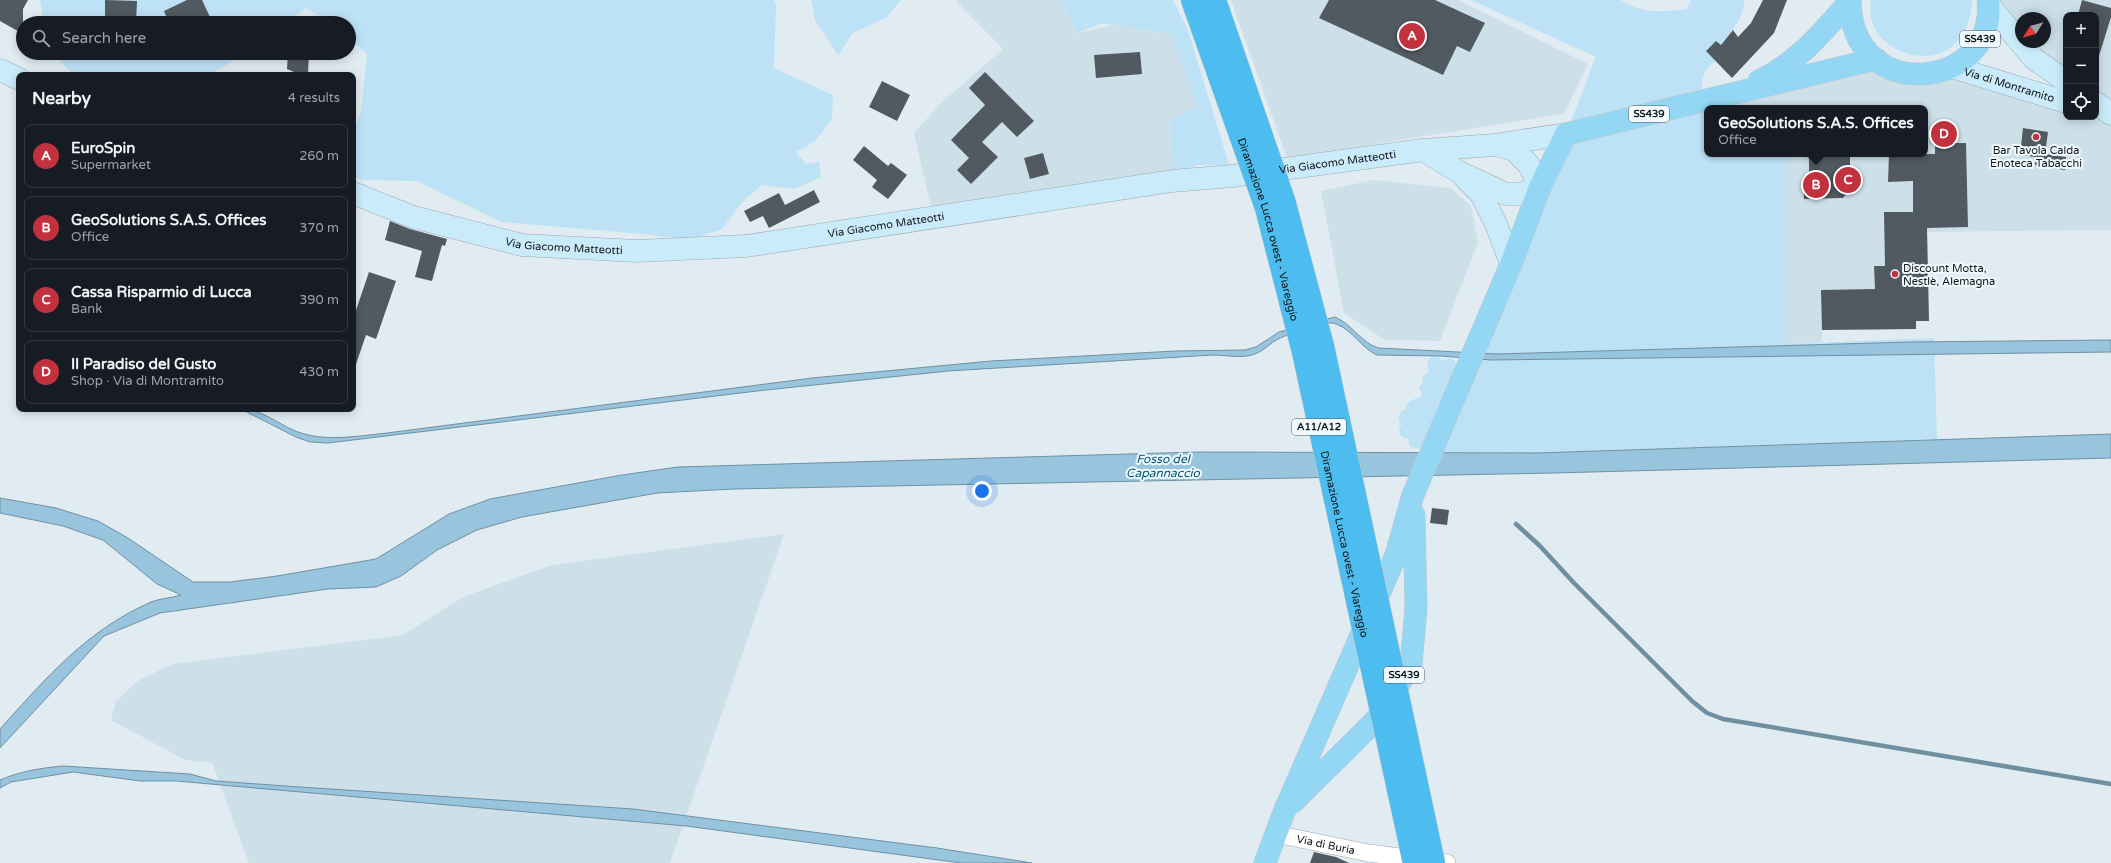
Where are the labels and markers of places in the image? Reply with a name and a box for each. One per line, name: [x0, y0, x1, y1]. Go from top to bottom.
pin: A: [1399, 21, 1425, 51]
pin: D: [1931, 119, 1957, 149]
marker: Bar Tavola Calda Enoteca Tabacchi: [2031, 132, 2041, 142]
place label: Bar Tavola Calda Enoteca Tabacchi: [1990, 144, 2082, 170]
pin: C: [1835, 165, 1861, 195]
pin: B: [1803, 170, 1829, 200]
place label: Discount Motta, Nestlè, Alemagna: [1903, 262, 1995, 288]
marker: Discount Motta, Nestlè, Alemagna: [1890, 269, 1900, 279]

